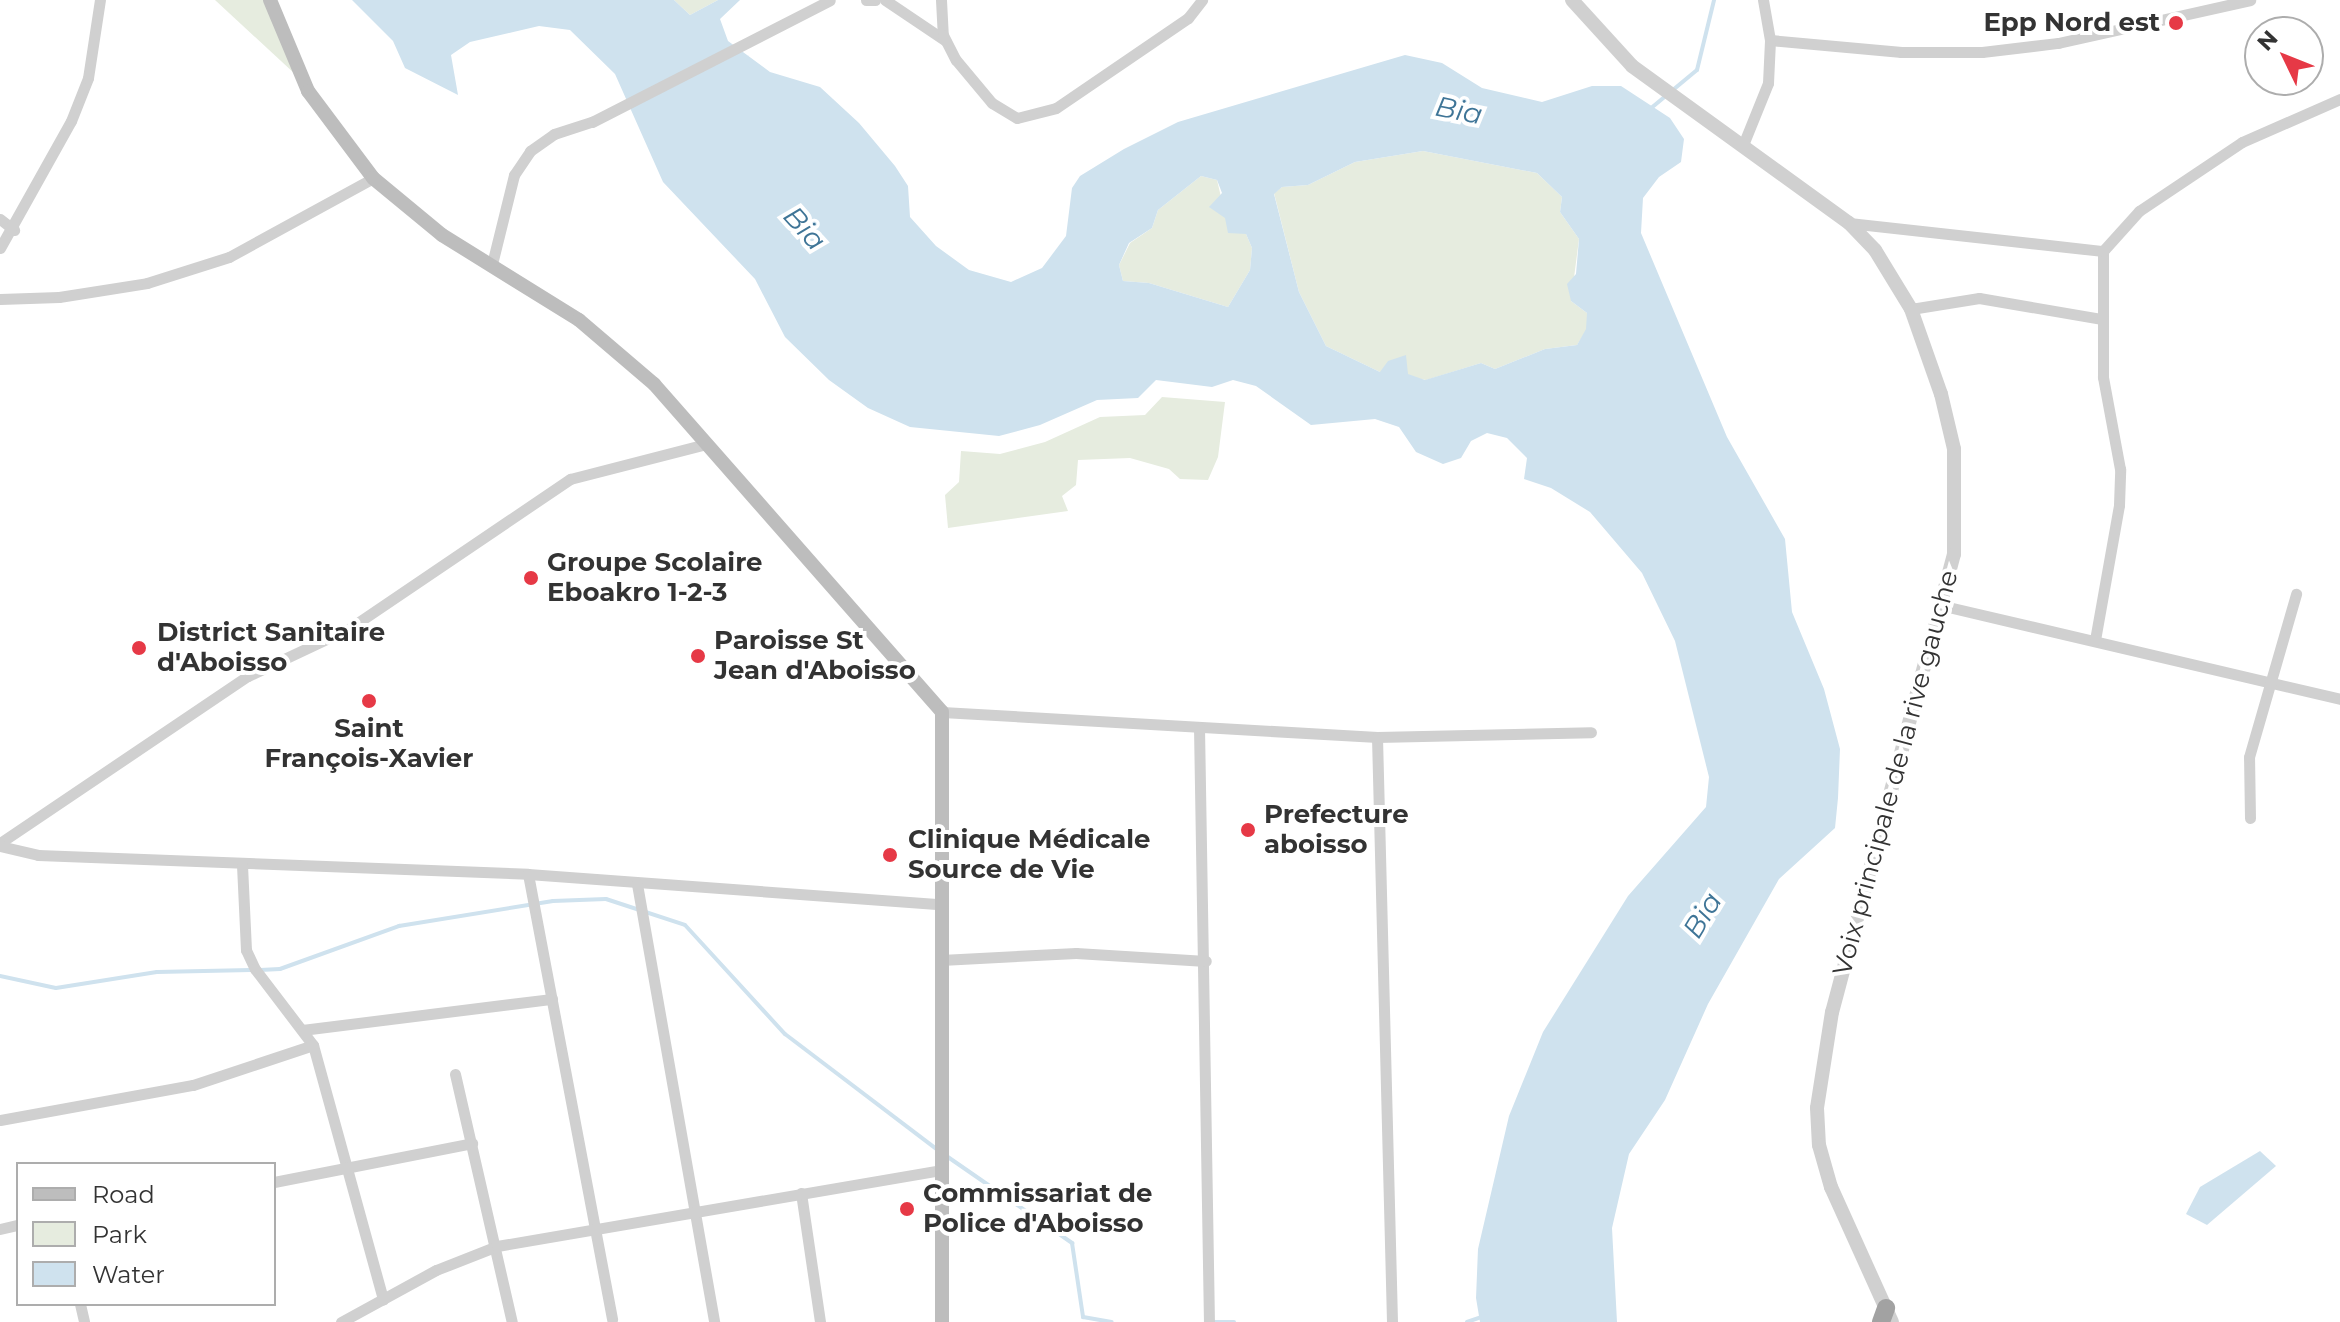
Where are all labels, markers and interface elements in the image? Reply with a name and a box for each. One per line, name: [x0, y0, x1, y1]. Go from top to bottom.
place label: Epp Nord est: [1983, 7, 2160, 39]
marker: Epp Nord est: [2167, 14, 2185, 32]
north arrow: [2244, 16, 2324, 96]
text: N: [2252, 25, 2283, 56]
water label: Bia: [1432, 89, 1486, 131]
water label: Bia: [777, 199, 833, 257]
place label: Groupe Scolaire Eboakro 1-2-3: [547, 547, 763, 608]
street label: Voix principale de la rive gauche: [1827, 567, 1965, 979]
marker: Groupe Scolaire Eboakro 1-2-3: [522, 569, 540, 587]
place label: District Sanitaire d'Aboisso: [157, 617, 385, 678]
place label: Paroisse St Jean d'Aboisso: [714, 625, 916, 686]
marker: District Sanitaire d'Aboisso: [128, 637, 150, 659]
marker: Paroisse St Jean d'Aboisso: [689, 647, 707, 665]
marker: Saint François-Xavier: [360, 692, 378, 710]
place label: Saint François-Xavier: [265, 713, 473, 774]
place label: Prefecture aboisso: [1264, 799, 1409, 860]
marker: Prefecture aboisso: [1239, 821, 1257, 839]
place label: Clinique Médicale Source de Vie: [908, 824, 1151, 886]
marker: Clinique Médicale Source de Vie: [879, 844, 901, 866]
water label: Bia: [1675, 886, 1729, 944]
legend: [16, 1162, 276, 1306]
place label: Commissariat de Police d'Aboisso: [923, 1178, 1152, 1240]
text: Road: [92, 1180, 155, 1209]
marker: Commissariat de Police d'Aboisso: [898, 1200, 916, 1218]
text: Park: [92, 1220, 147, 1249]
text: Water: [92, 1260, 165, 1289]

